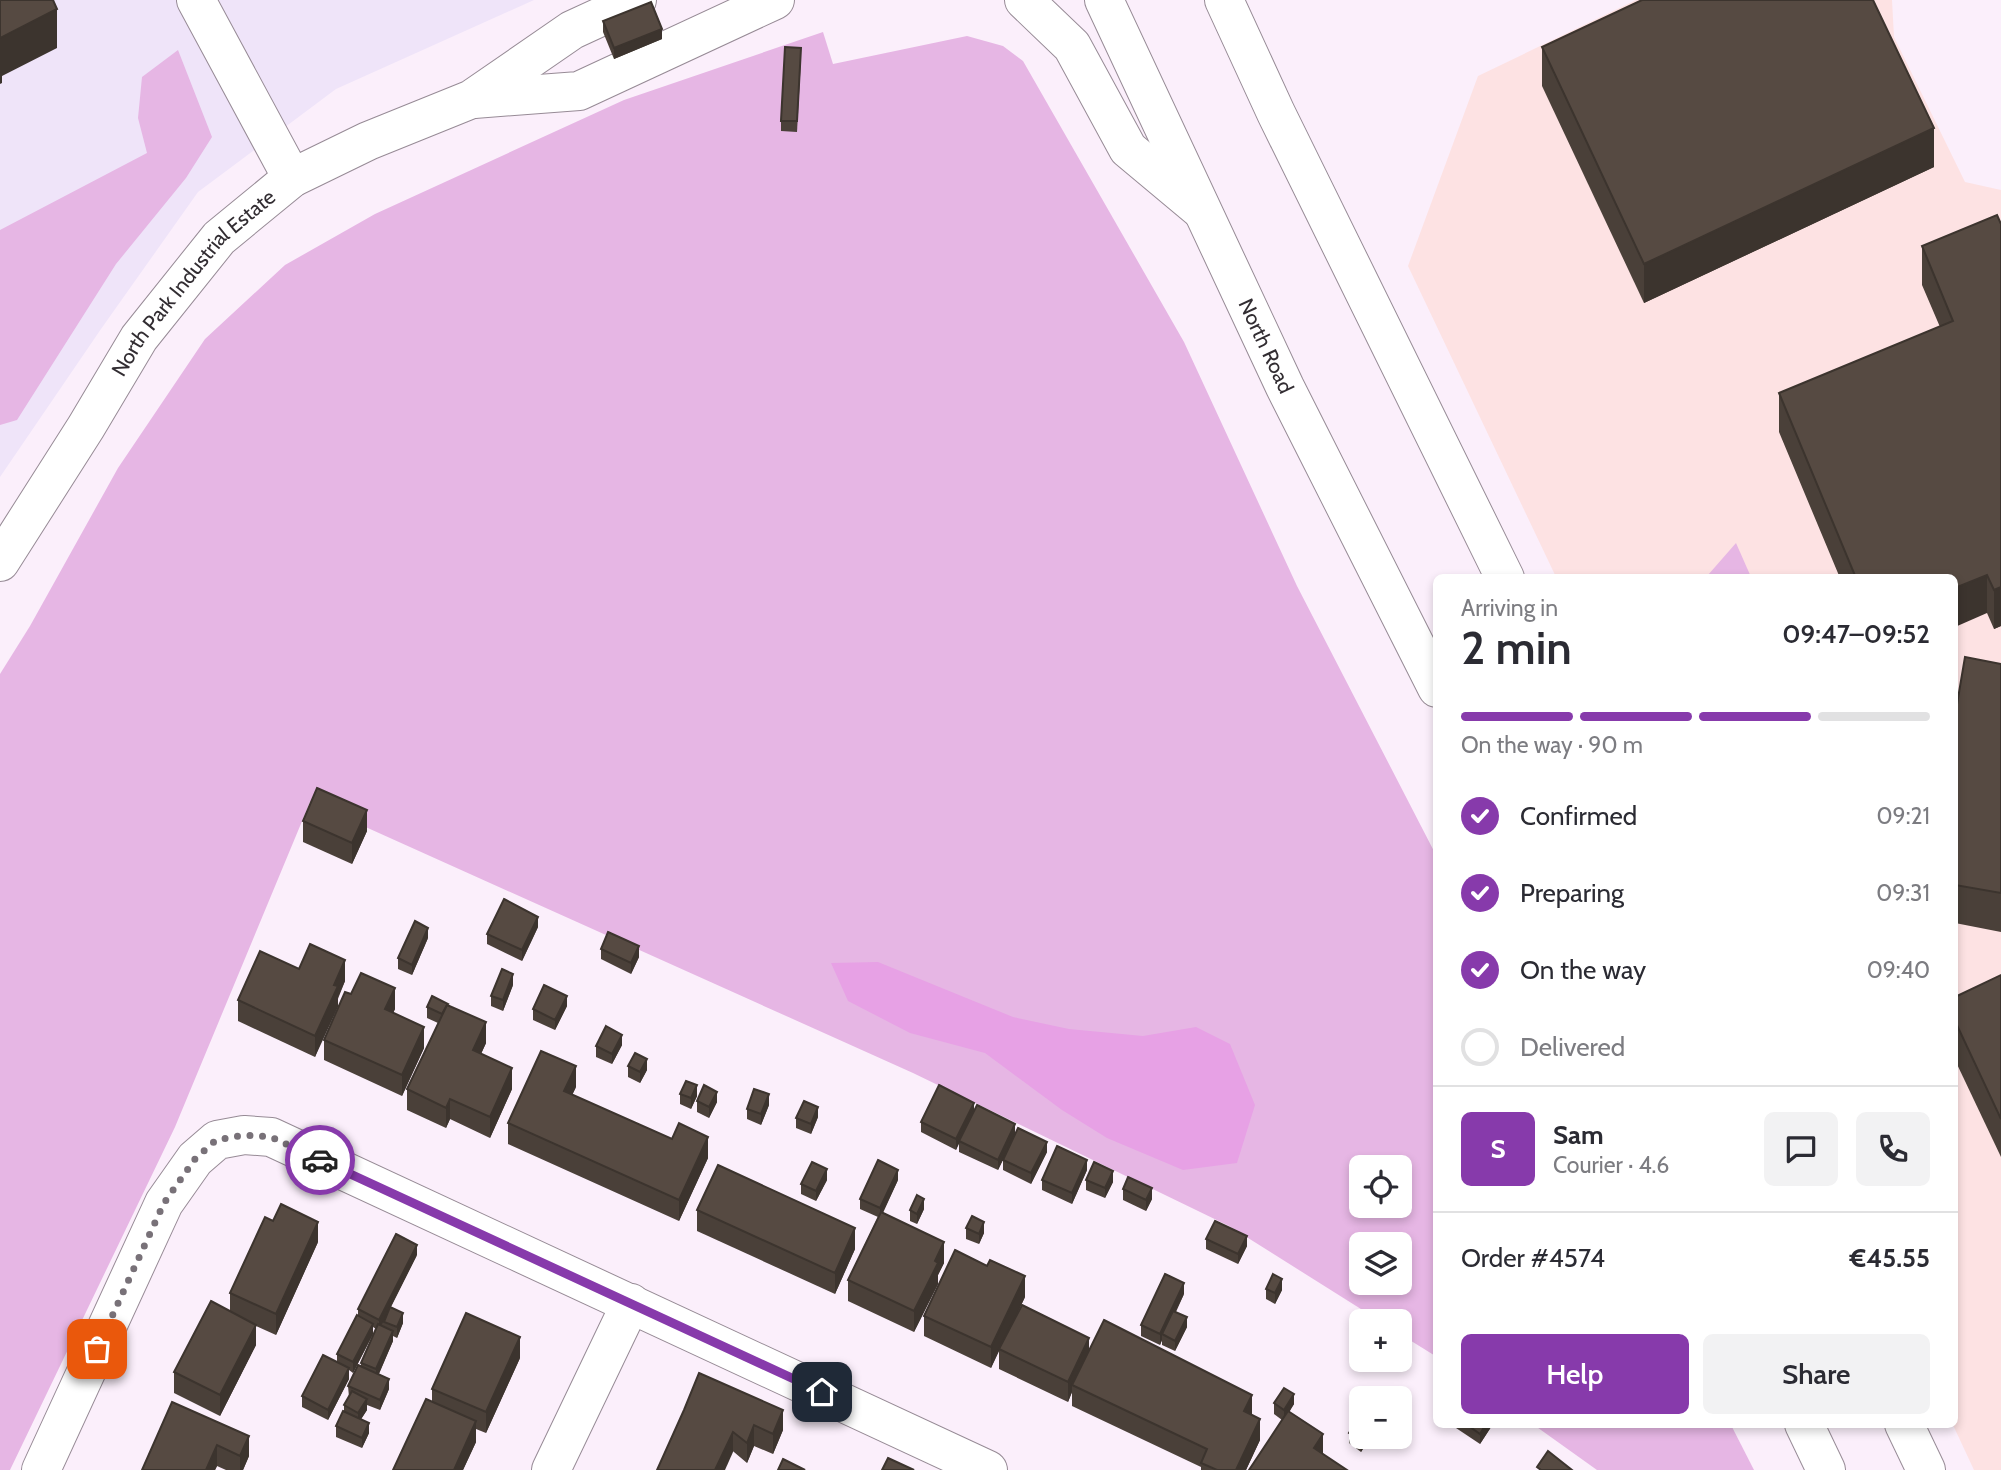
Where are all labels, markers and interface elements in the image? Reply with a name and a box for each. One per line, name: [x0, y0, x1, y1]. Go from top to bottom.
street label: North Park Industrial Estate: [106, 184, 280, 381]
street label: North Road: [1233, 295, 1299, 397]
text: Arriving in: [1461, 594, 1558, 622]
text: 09:47–09:52: [1782, 618, 1930, 650]
text: 2 min: [1461, 620, 1572, 676]
text: On the way · 90 m: [1461, 731, 1643, 759]
icon: check: [1461, 797, 1499, 835]
text: Confirmed: [1520, 800, 1637, 832]
text: 09:21: [1877, 802, 1930, 830]
icon: check: [1461, 874, 1499, 912]
text: Preparing: [1520, 877, 1624, 909]
text: 09:31: [1876, 879, 1930, 907]
icon: check: [1461, 951, 1499, 989]
text: On the way: [1520, 954, 1646, 986]
text: 09:40: [1867, 956, 1930, 984]
text: Delivered: [1520, 1031, 1625, 1063]
button: chat: [1764, 1112, 1838, 1186]
button: phone: [1856, 1112, 1930, 1186]
text: Sam: [1553, 1119, 1604, 1151]
courier: [285, 1125, 355, 1195]
text: S: [1490, 1133, 1506, 1165]
icon: car: [301, 1141, 339, 1179]
text: Courier · 4.6: [1553, 1151, 1669, 1179]
map controls: [1349, 1155, 1412, 1449]
button: locate: [1349, 1155, 1412, 1218]
button: layers: [1349, 1232, 1412, 1295]
text: Order #4574: [1461, 1242, 1605, 1274]
text: €45.55: [1850, 1242, 1930, 1274]
button: +: [1349, 1309, 1412, 1372]
pin: [67, 1319, 127, 1379]
icon: bag: [78, 1330, 116, 1368]
button: Help: [1461, 1334, 1689, 1414]
button: Share: [1703, 1334, 1930, 1414]
pin: [792, 1362, 852, 1422]
icon: home: [803, 1373, 841, 1411]
button: −: [1349, 1386, 1412, 1449]

